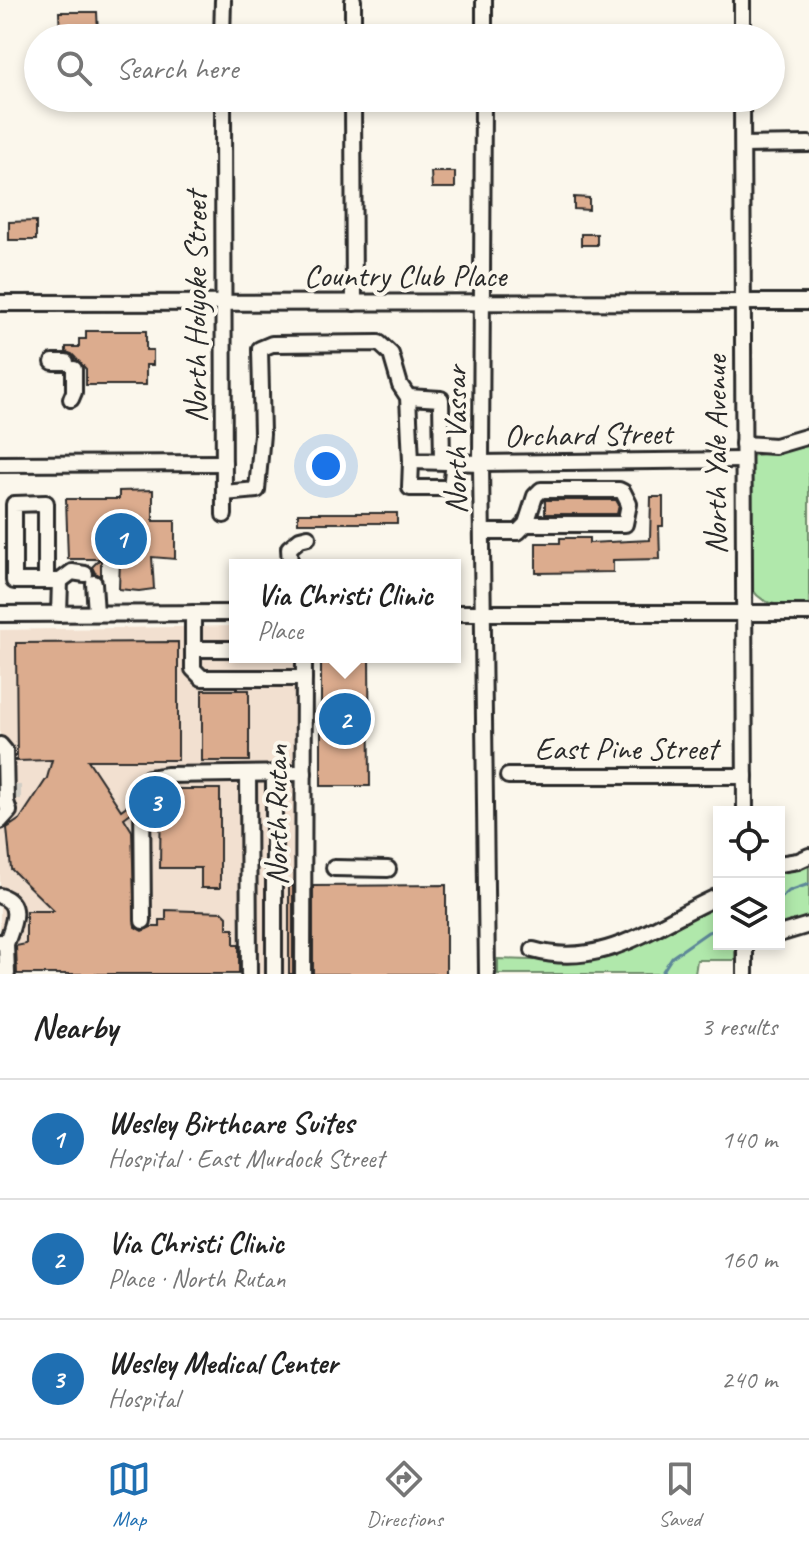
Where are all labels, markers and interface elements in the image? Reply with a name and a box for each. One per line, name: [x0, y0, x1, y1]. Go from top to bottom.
search box: [24, 24, 785, 112]
icon: search: [52, 46, 96, 90]
text: Search here: [116, 49, 238, 87]
street label: North Holyoke Street: [175, 187, 216, 423]
street label: Country Club Place: [304, 255, 509, 296]
street label: North Yale Avenue: [695, 353, 736, 555]
street label: North Vassar: [435, 363, 476, 514]
street label: Orchard Street: [504, 412, 676, 456]
your location: [306, 446, 346, 486]
pin: 1: [95, 509, 147, 569]
popup: [229, 559, 461, 663]
text: Via Christi Clinic: [257, 576, 433, 614]
text: Place: [257, 614, 303, 647]
pin: 2: [319, 689, 371, 749]
street label: East Pine Street: [535, 728, 722, 769]
street label: North Rutan: [256, 744, 297, 885]
pin: 3: [129, 772, 181, 832]
map controls: [713, 806, 785, 950]
button: locate: [713, 806, 785, 878]
button: layers: [713, 878, 785, 950]
text: Nearby: [32, 1005, 118, 1048]
text: 3 results: [701, 1010, 777, 1043]
text: Wesley Birthcare Suites: [108, 1104, 354, 1142]
text: 1: [52, 1123, 64, 1156]
text: 140 m: [721, 1123, 777, 1156]
text: Hospital · East Murdock Street: [108, 1142, 384, 1175]
text: Via Christi Clinic: [108, 1224, 284, 1262]
text: 2: [52, 1243, 64, 1276]
text: 160 m: [721, 1243, 777, 1276]
text: Place · North Rutan: [108, 1262, 285, 1295]
text: Wesley Medical Center: [108, 1344, 338, 1382]
text: 3: [52, 1363, 64, 1396]
text: 240 m: [721, 1363, 777, 1396]
text: Hospital: [108, 1382, 179, 1415]
tab: Map: [107, 1457, 151, 1533]
tab: Directions: [366, 1457, 443, 1533]
tab: Saved: [658, 1457, 702, 1533]

